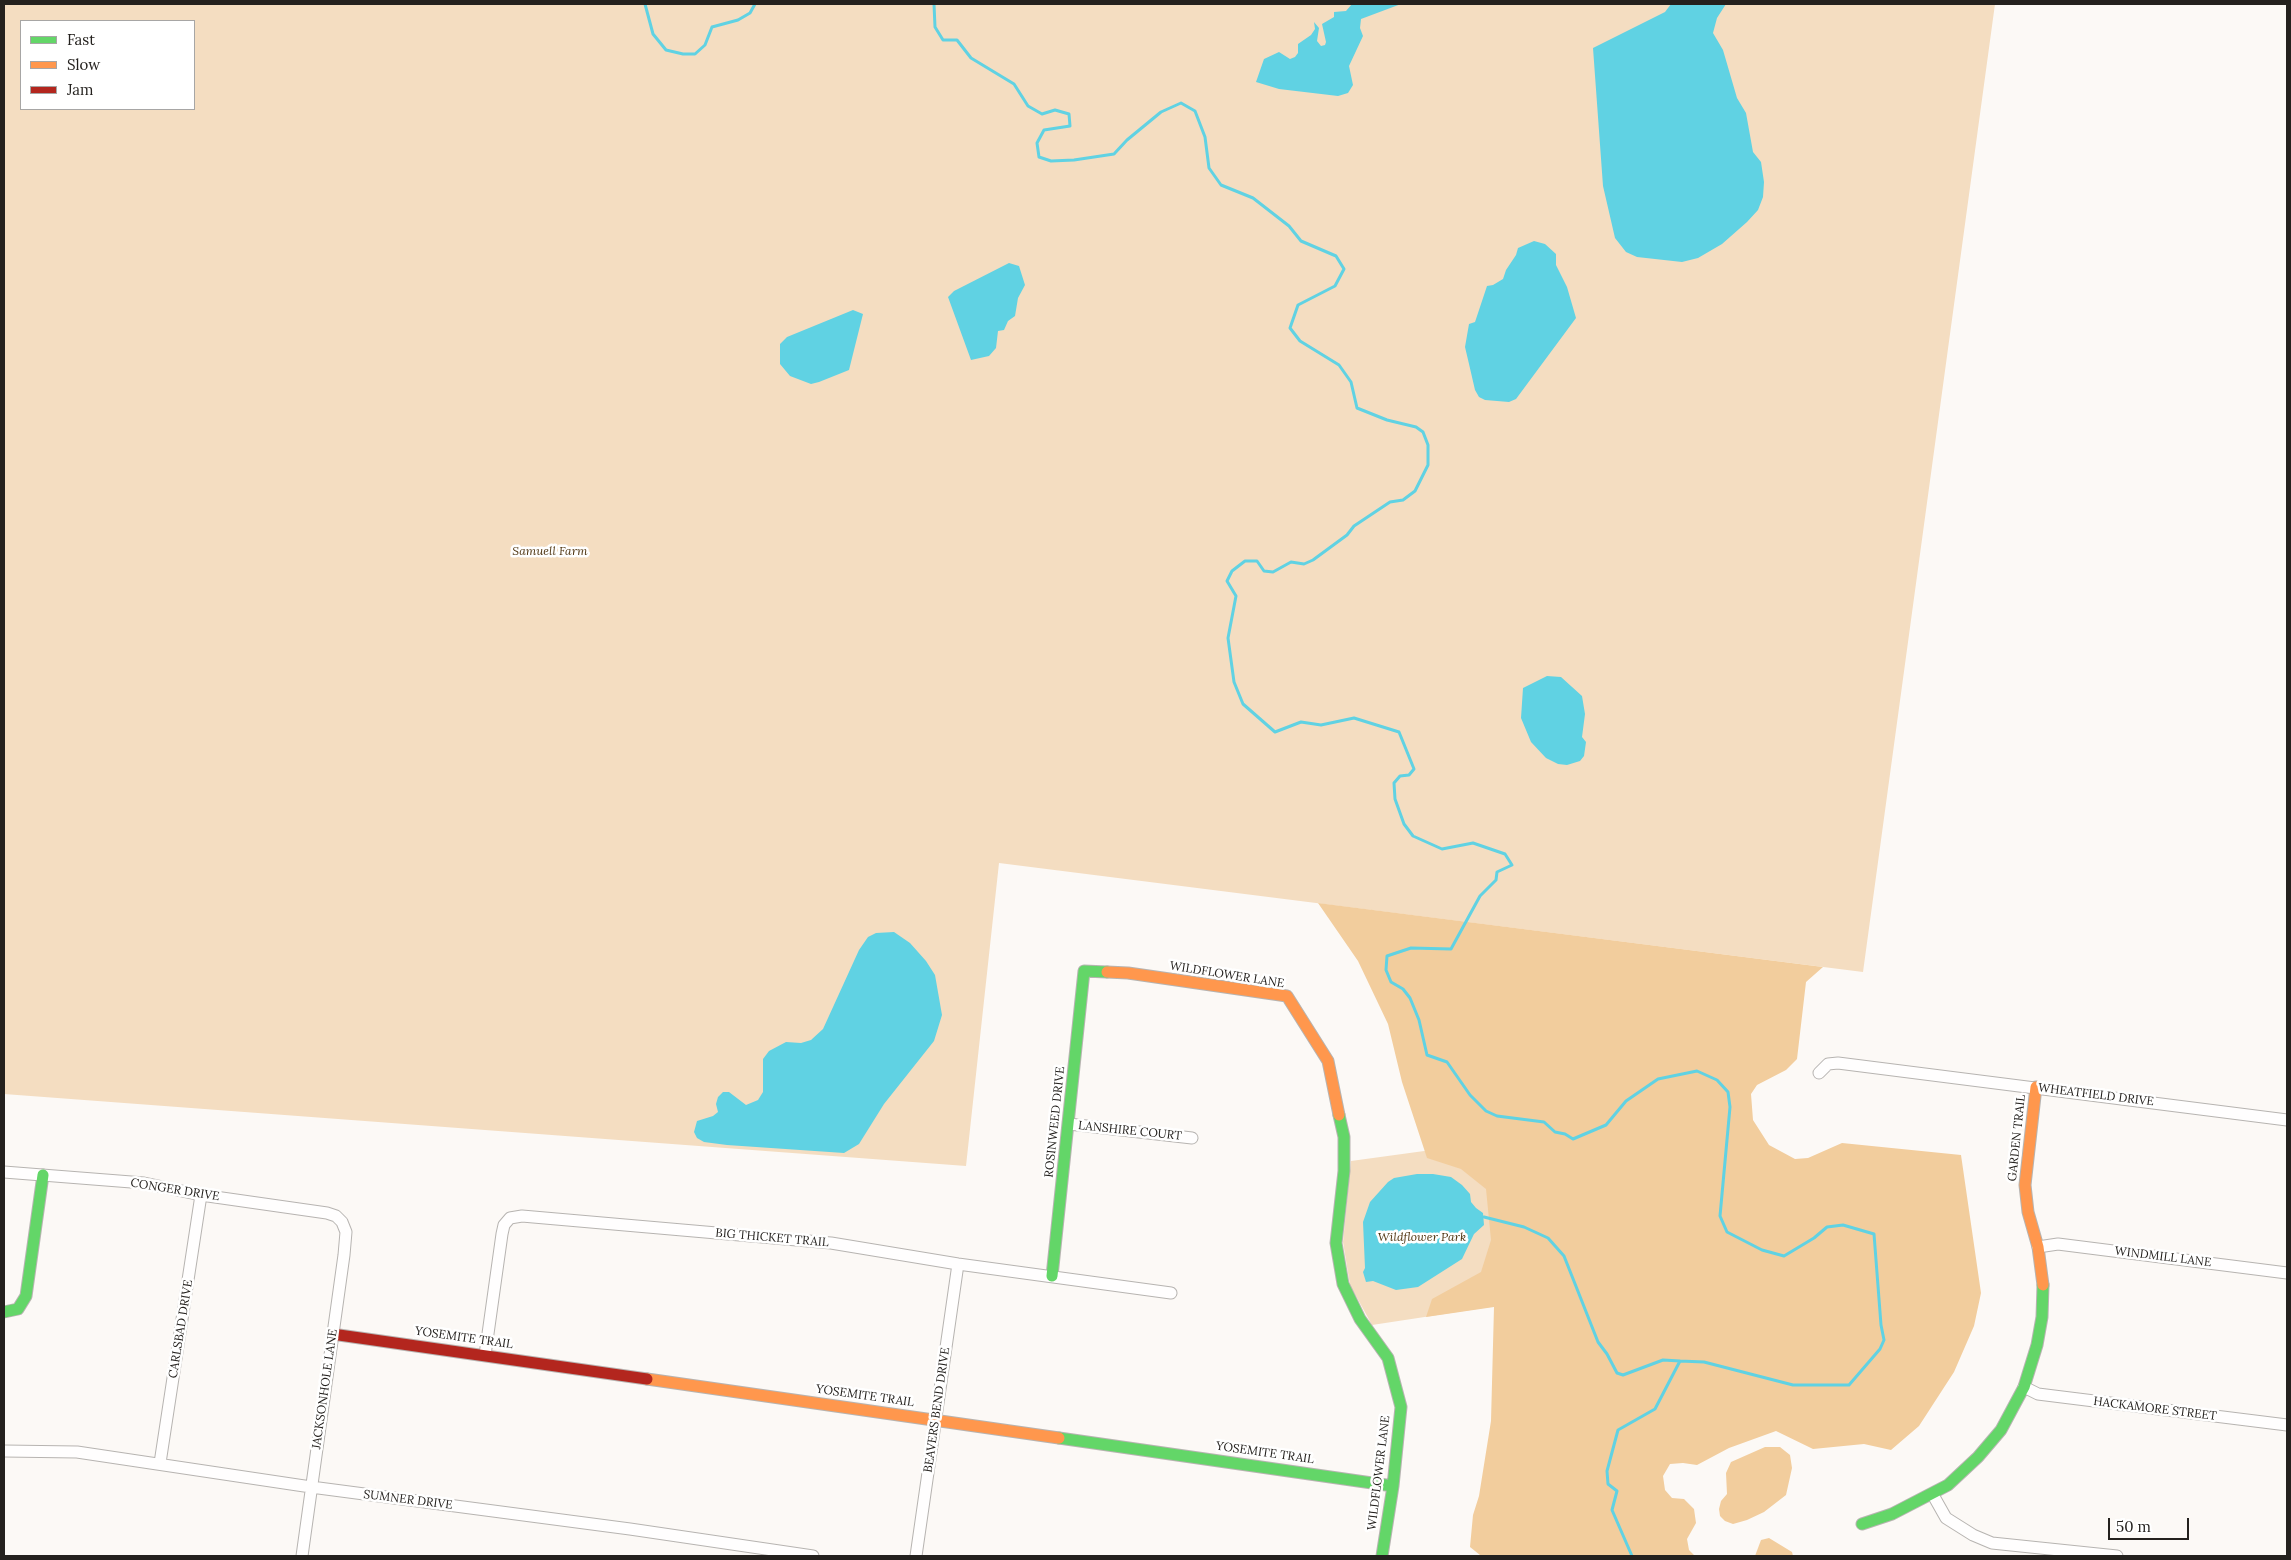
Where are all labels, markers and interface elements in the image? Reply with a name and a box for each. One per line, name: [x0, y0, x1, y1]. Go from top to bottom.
legend: [20, 20, 195, 110]
text: Fast: [67, 30, 95, 49]
text: Slow: [67, 55, 100, 74]
text: Jam: [67, 80, 94, 99]
park label: Samuell Farm: [512, 545, 588, 559]
street label: WILDFLOWER LANE: [1169, 959, 1285, 991]
street label: ROSINWEED DRIVE: [1042, 1066, 1068, 1178]
street label: WHEATFIELD DRIVE: [2037, 1081, 2155, 1109]
street label: GARDEN TRAIL: [2005, 1094, 2029, 1182]
street label: LANSHIRE COURT: [1077, 1118, 1183, 1144]
street label: CONGER DRIVE: [129, 1176, 221, 1204]
street label: BIG THICKET TRAIL: [715, 1226, 829, 1250]
park label: Wildflower Park: [1378, 1231, 1466, 1245]
street label: WINDMILL LANE: [2114, 1244, 2212, 1270]
street label: CARLSBAD DRIVE: [166, 1279, 196, 1379]
street label: YOSEMITE TRAIL: [414, 1324, 514, 1352]
street label: JACKSONHOLE LANE: [309, 1328, 341, 1450]
street label: BEAVERS BEND DRIVE: [921, 1346, 953, 1474]
street label: YOSEMITE TRAIL: [815, 1382, 915, 1410]
street label: HACKAMORE STREET: [2093, 1394, 2217, 1424]
street label: WILDFLOWER LANE: [1365, 1415, 1393, 1531]
street label: YOSEMITE TRAIL: [1215, 1439, 1315, 1467]
street label: SUMNER DRIVE: [363, 1487, 453, 1513]
scale bar: [2111, 1508, 2192, 1540]
text: 50 m: [2116, 1517, 2151, 1536]

